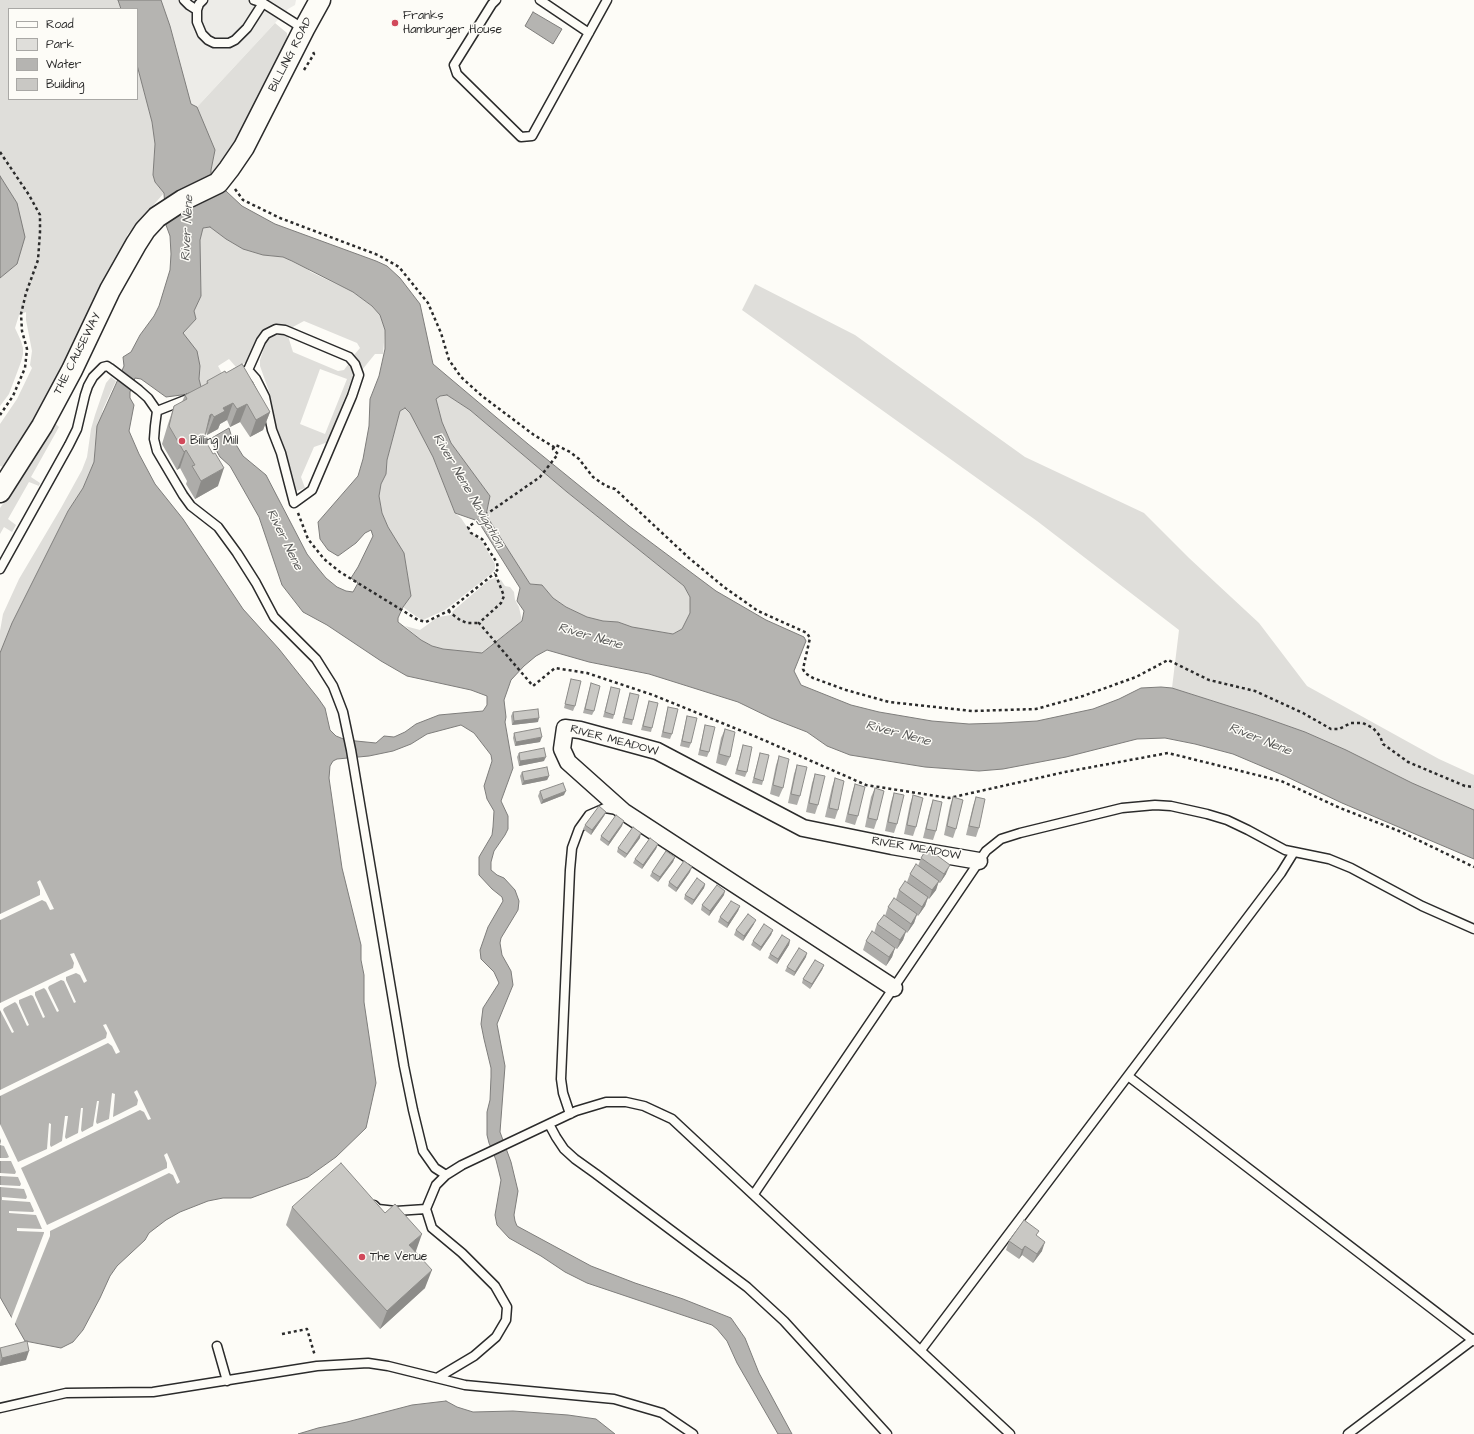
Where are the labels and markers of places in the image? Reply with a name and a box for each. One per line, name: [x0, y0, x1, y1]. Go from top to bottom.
place label: Franks Hamburger House: [403, 9, 502, 37]
marker: Franks Hamburger House: [390, 18, 400, 28]
place label: Billing Mill: [190, 434, 238, 448]
marker: Billing Mill: [177, 436, 187, 446]
place label: The Venue: [370, 1250, 427, 1264]
marker: The Venue: [357, 1252, 367, 1262]

